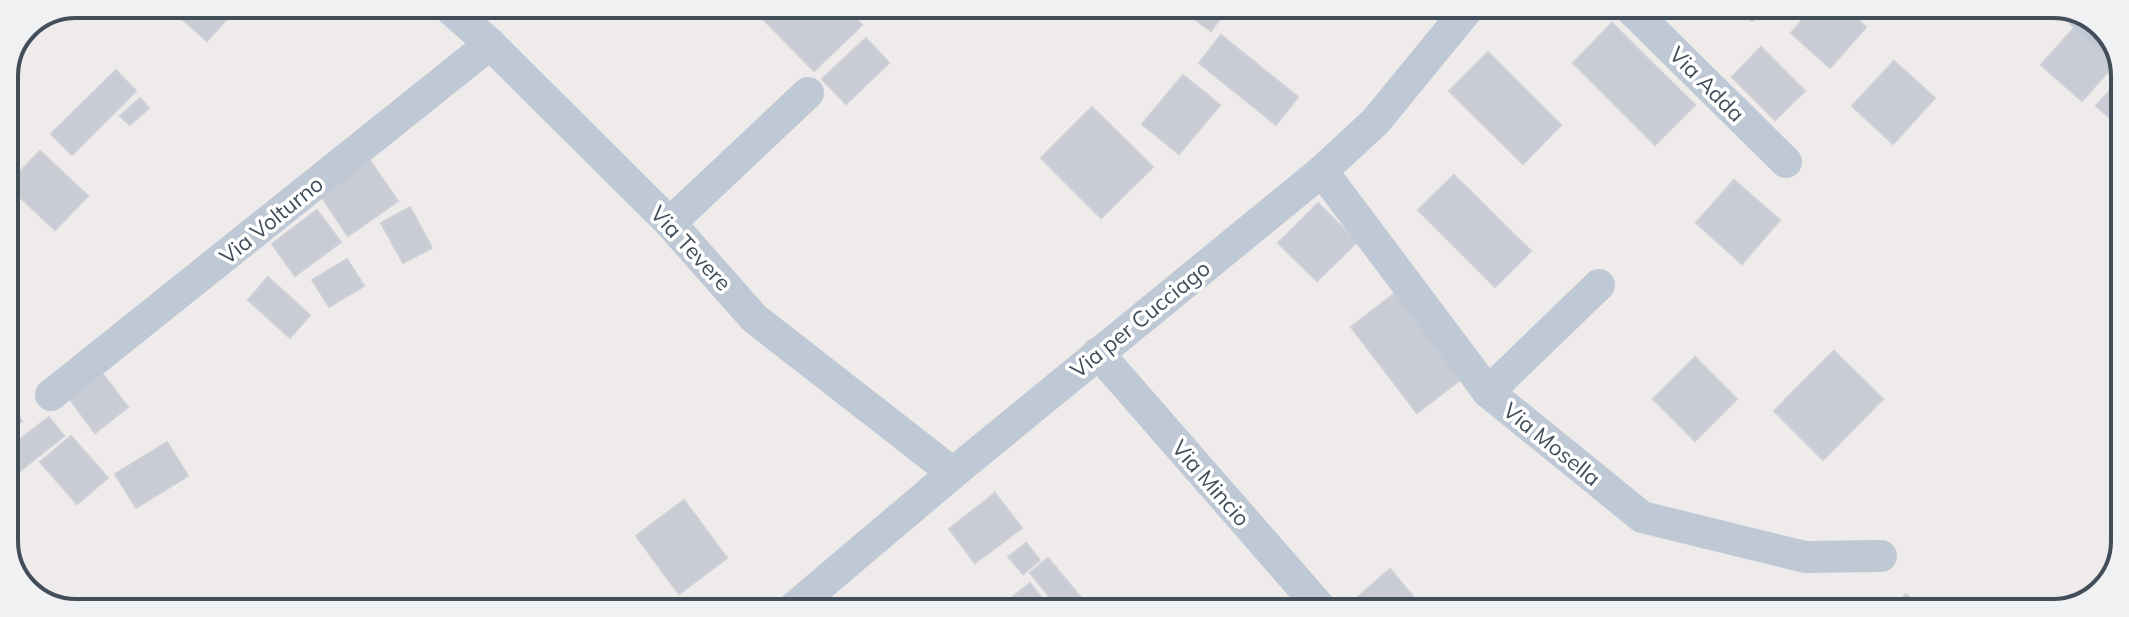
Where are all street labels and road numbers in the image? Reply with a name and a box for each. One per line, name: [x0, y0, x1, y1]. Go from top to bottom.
street label: Via Adda: [1663, 40, 1751, 128]
street label: Via Volturno: [214, 170, 328, 270]
street label: Via Tevere: [645, 200, 737, 296]
street label: Via per Cucciago: [1064, 254, 1216, 384]
street label: Via Mosella: [1498, 396, 1606, 492]
street label: Via Mincio: [1166, 434, 1256, 532]

